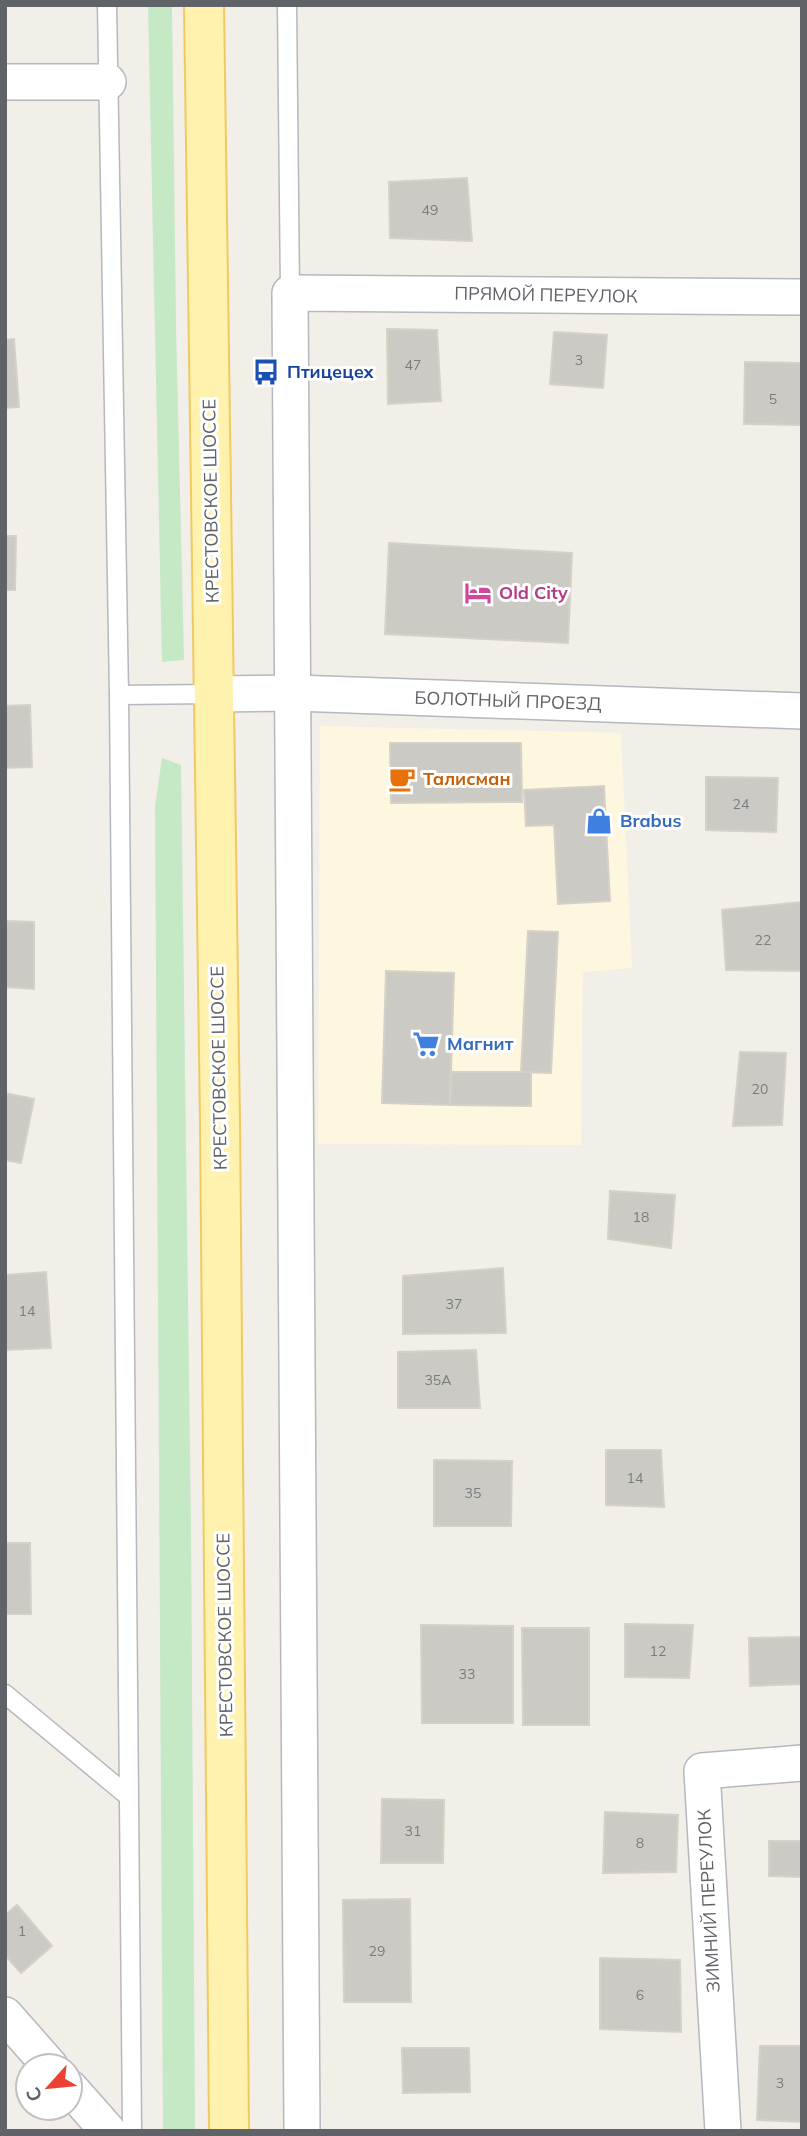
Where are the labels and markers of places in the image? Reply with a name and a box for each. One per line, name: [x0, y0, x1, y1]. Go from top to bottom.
bus stop icon: Птицецех: [251, 357, 281, 387]
place label: Птицецех: [287, 360, 375, 383]
hotel icon: Old City: [463, 578, 493, 608]
place label: Old City: [499, 581, 568, 604]
cafe icon: Талисман: [387, 764, 417, 794]
place label: Талисман: [423, 767, 511, 790]
shop icon: Brabus: [584, 806, 614, 836]
place label: Brabus: [620, 809, 681, 832]
supermarket icon: Магнит: [411, 1029, 441, 1059]
place label: Магнит: [447, 1032, 514, 1055]

